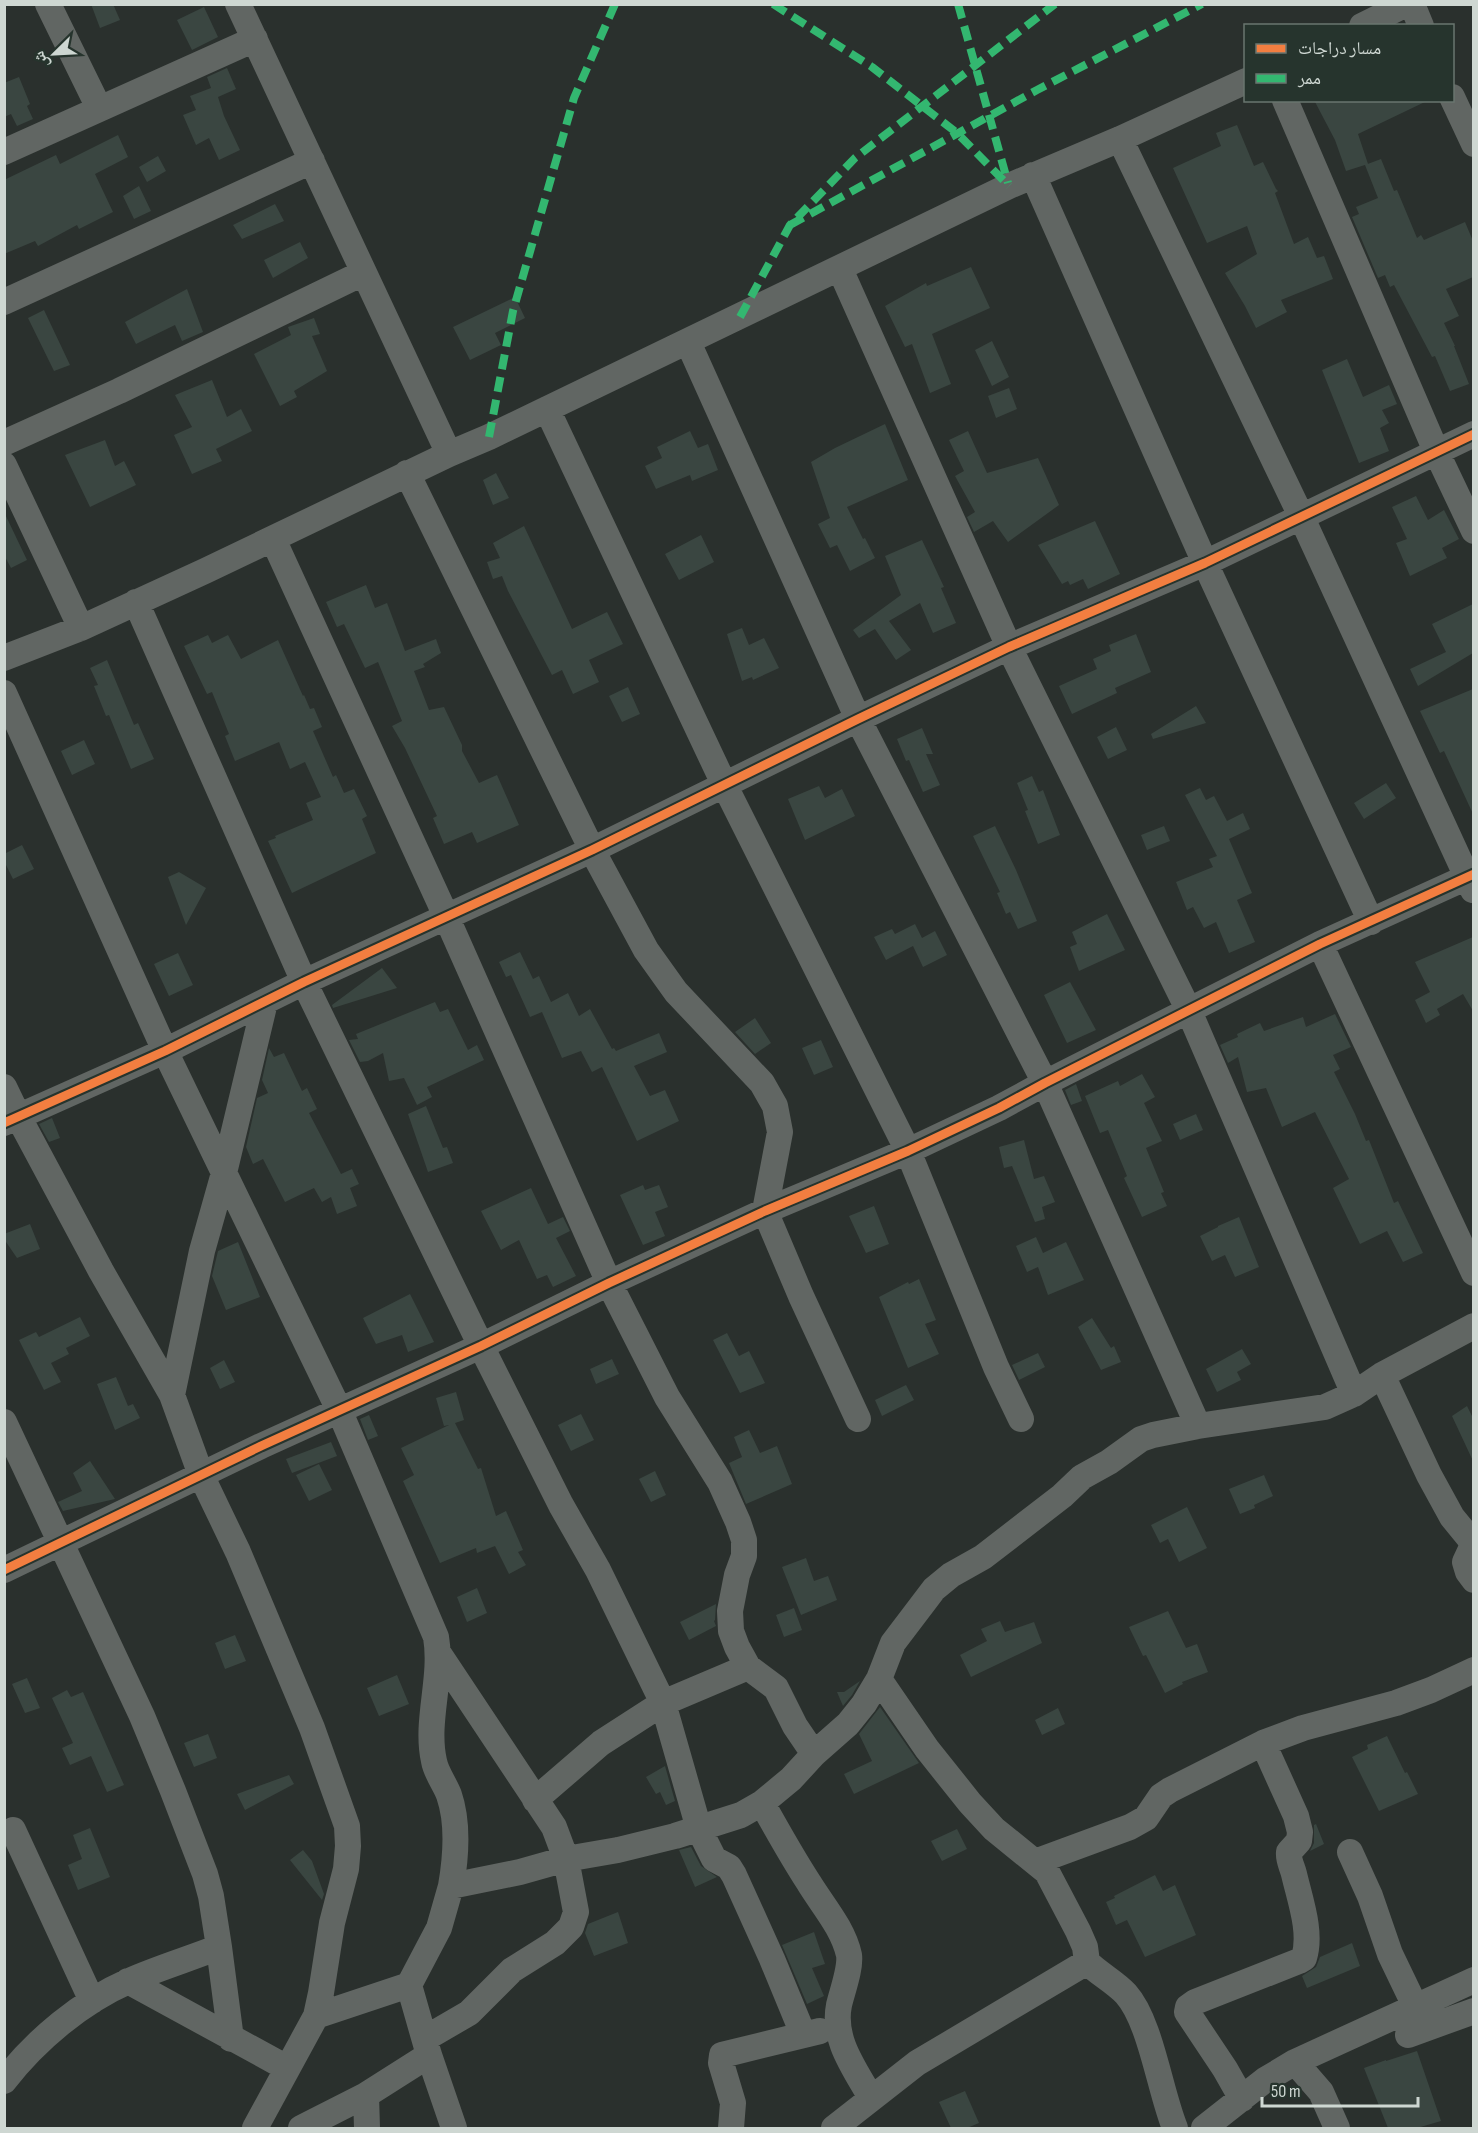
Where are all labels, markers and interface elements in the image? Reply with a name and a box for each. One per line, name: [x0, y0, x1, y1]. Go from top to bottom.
north arrow: [24, 24, 84, 84]
legend: [1244, 24, 1454, 102]
text: مسار دراجات: [1298, 38, 1381, 59]
text: ش: [30, 48, 54, 71]
text: ممر: [1297, 68, 1321, 89]
scale bar: [1262, 2070, 1418, 2108]
text: 50 m: [1271, 2081, 1301, 2102]

